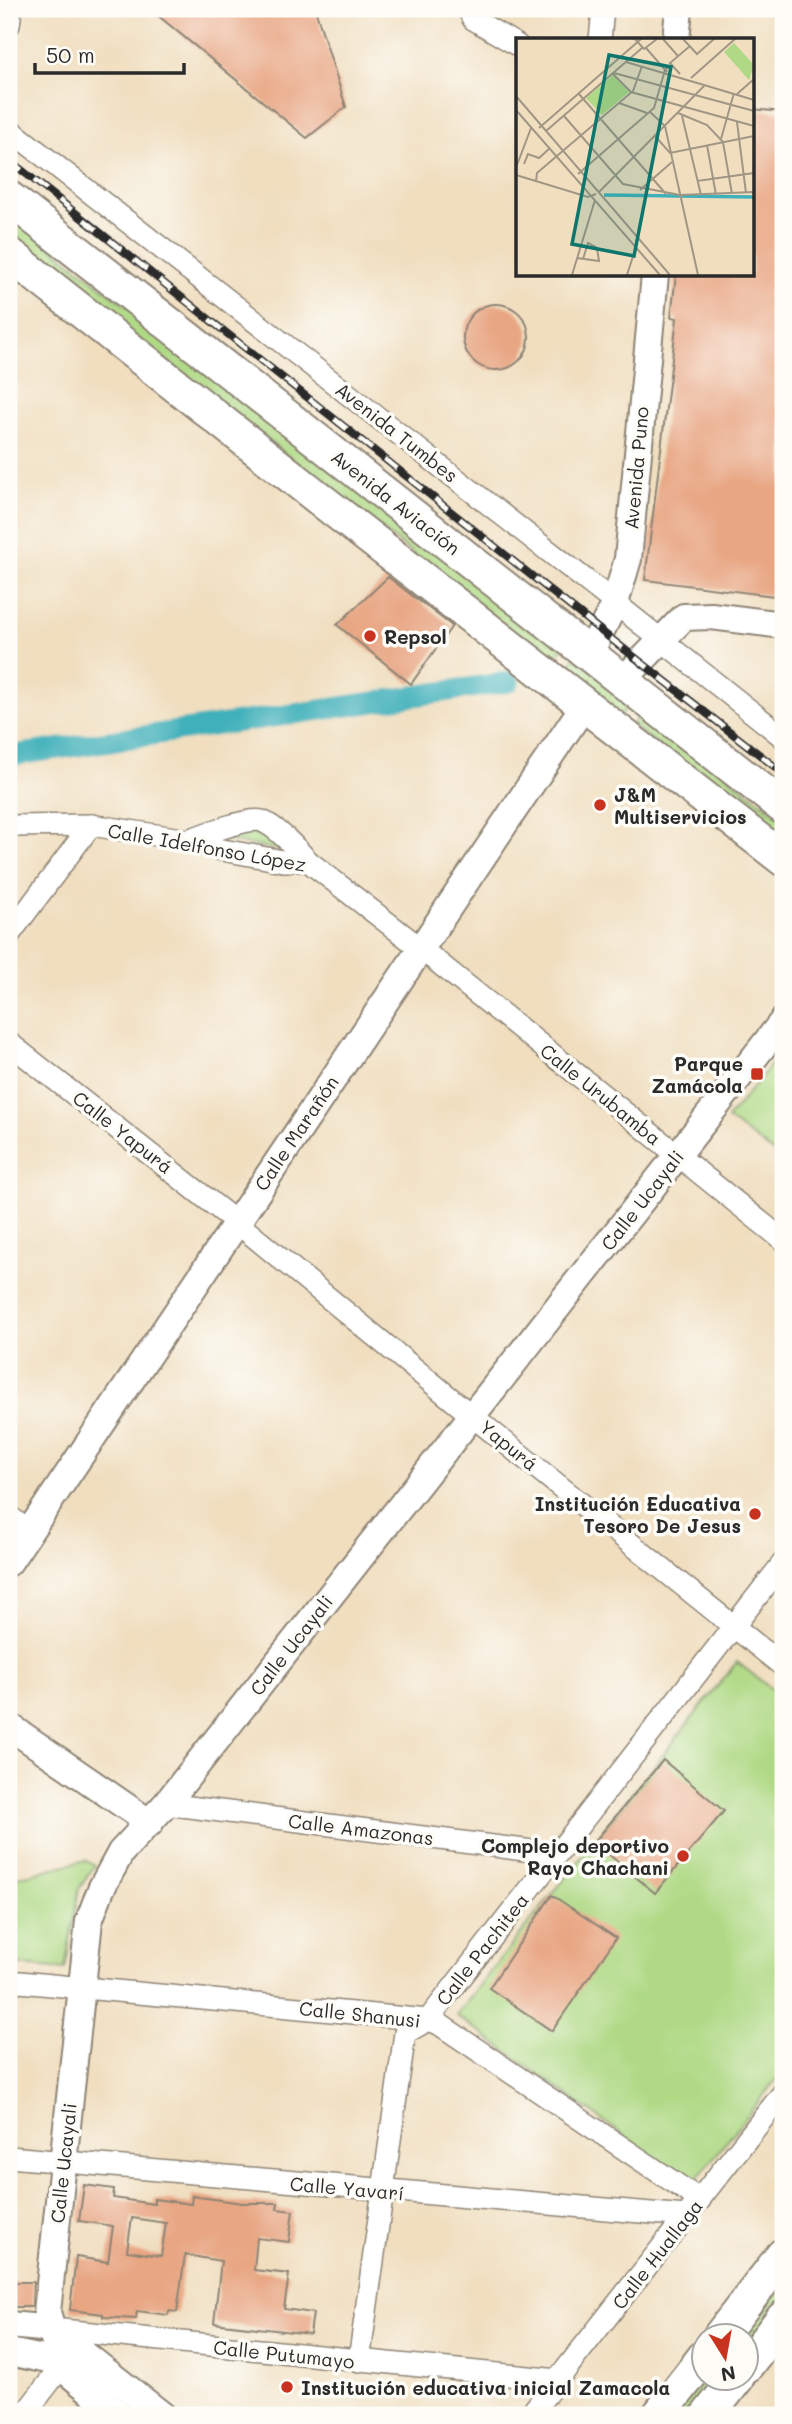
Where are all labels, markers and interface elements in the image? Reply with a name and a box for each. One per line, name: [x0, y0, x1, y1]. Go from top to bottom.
scale bar: [35, 32, 184, 76]
inset map: [516, 38, 754, 276]
text: 50 m: [46, 41, 95, 68]
street label: Avenida Tumbes: [331, 376, 463, 488]
street label: Avenida Puno: [618, 406, 654, 530]
street label: Avenida Aviación: [326, 444, 466, 560]
place label: Repsol: [384, 624, 447, 649]
marker: Repsol: [362, 628, 378, 644]
place label: J&M Multiservicios: [614, 782, 747, 829]
marker: J&M Multiservicios: [592, 797, 608, 813]
street label: Calle Idelfonso López: [106, 817, 308, 877]
street label: Calle Urubamba: [535, 1038, 667, 1150]
place label: Parque Zamácola: [651, 1051, 743, 1098]
marker: Parque Zamácola: [749, 1066, 765, 1082]
street label: Calle Marañón: [248, 1071, 344, 1195]
street label: Calle Yapurá: [68, 1085, 178, 1179]
street label: Calle Ucayali: [595, 1145, 689, 1255]
street label: Yapurá: [475, 1414, 543, 1476]
place label: Institución Educativa Tesoro De Jesus: [535, 1491, 741, 1538]
marker: Institución Educativa Tesoro De Jesus: [747, 1506, 763, 1522]
street label: Calle Ucayali: [244, 1590, 338, 1700]
street label: Calle Amazonas: [287, 1808, 435, 1850]
place label: Complejo deportivo Rayo Chachani: [481, 1833, 669, 1880]
marker: Complejo deportivo Rayo Chachani: [675, 1848, 691, 1864]
street label: Calle Pachitea: [430, 1888, 534, 2010]
street label: Calle Shanusi: [298, 1995, 422, 2033]
street label: Calle Ucayali: [44, 2102, 82, 2224]
street label: Calle Yavarí: [289, 2171, 405, 2205]
street label: Calle Huallaga: [606, 2194, 708, 2314]
north arrow: [690, 2322, 760, 2392]
street label: Calle Putumayo: [212, 2334, 356, 2374]
text: N: [719, 2361, 738, 2388]
place label: Institución educativa inicial Zamacola: [301, 2375, 670, 2400]
marker: Institución educativa inicial Zamacola: [279, 2379, 295, 2395]

